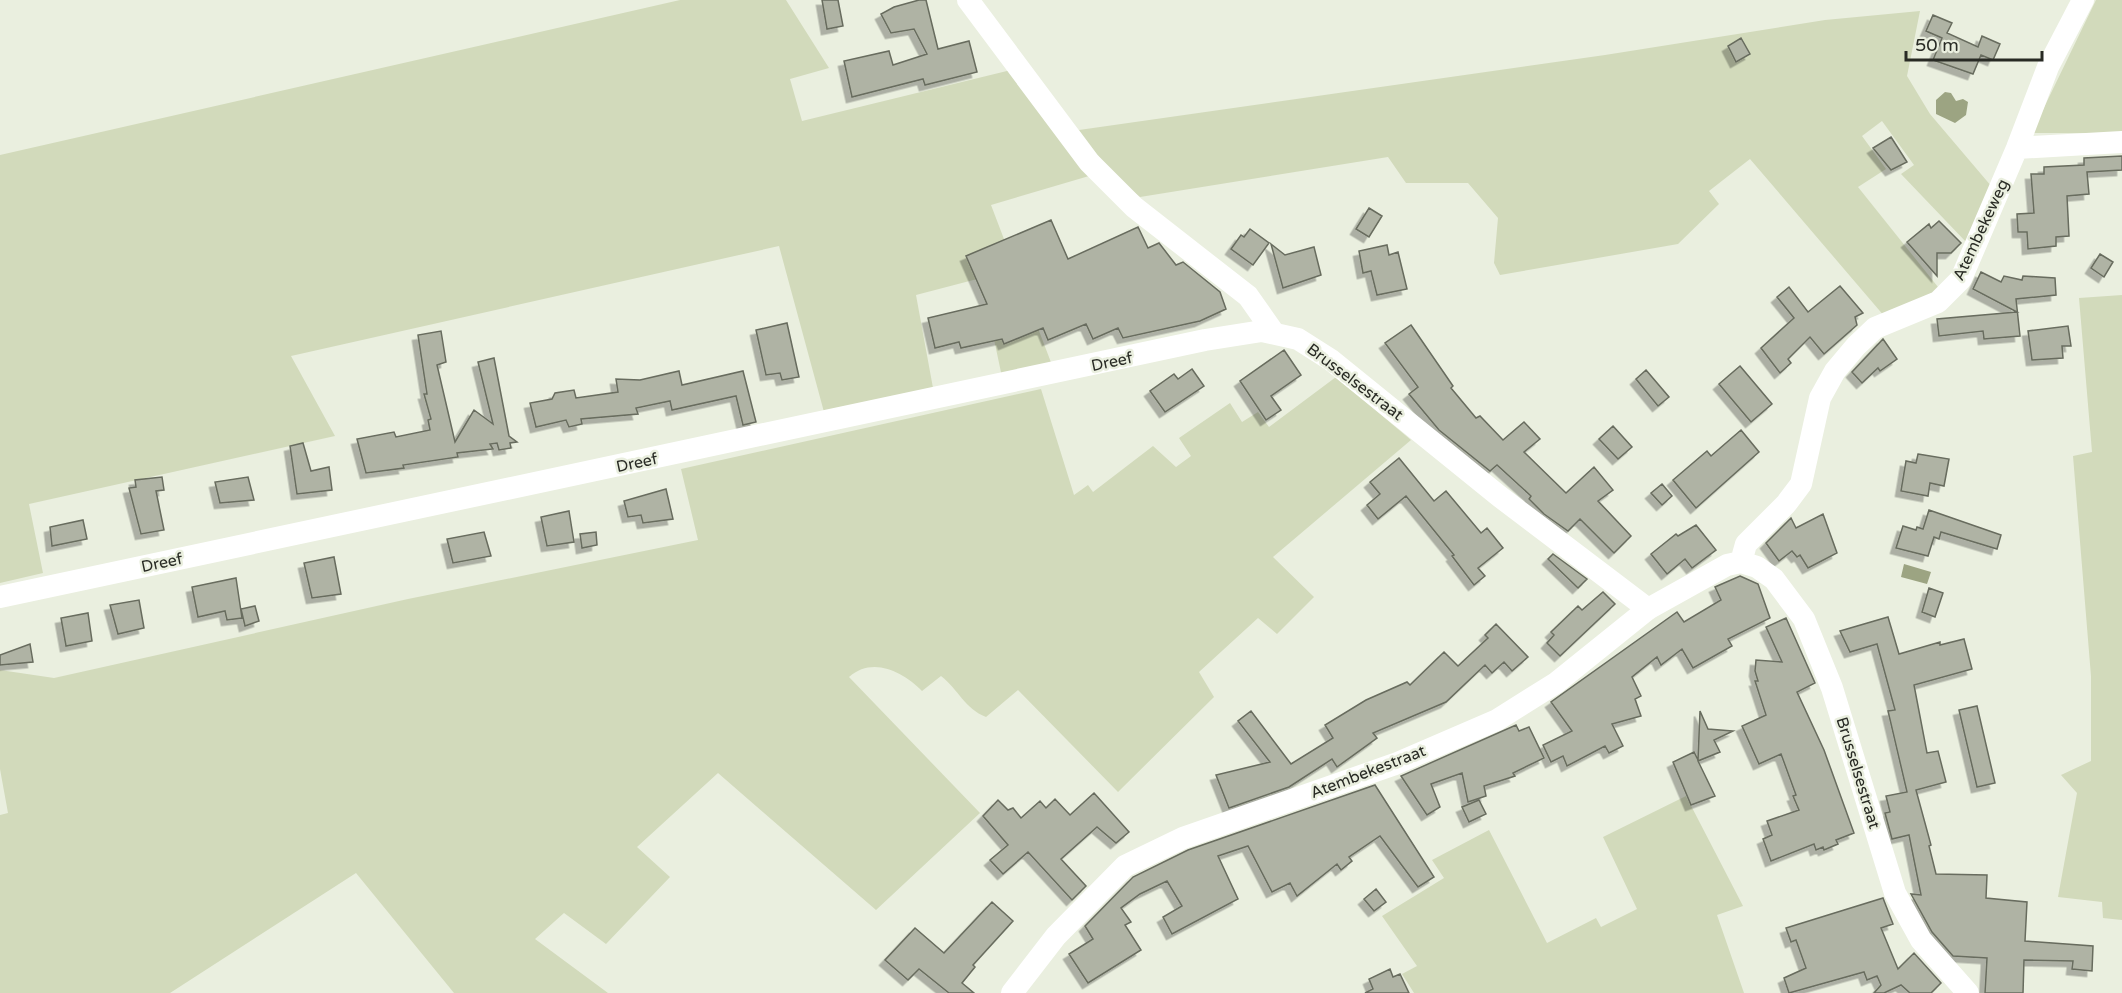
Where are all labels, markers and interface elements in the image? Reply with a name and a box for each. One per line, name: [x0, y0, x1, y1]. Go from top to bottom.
scale bar: [1906, 24, 2042, 62]
text: 50 m: [1915, 34, 1959, 56]
street label: Atembekeweg: [1949, 176, 2013, 284]
street label: Brusselsestraat: [1303, 339, 1407, 425]
street label: Dreef: [1089, 348, 1135, 376]
street label: Dreef: [614, 449, 660, 477]
street label: Dreef: [139, 549, 185, 577]
street label: Brusselsestraat: [1832, 715, 1884, 831]
street label: Atembekestraat: [1308, 741, 1428, 803]

